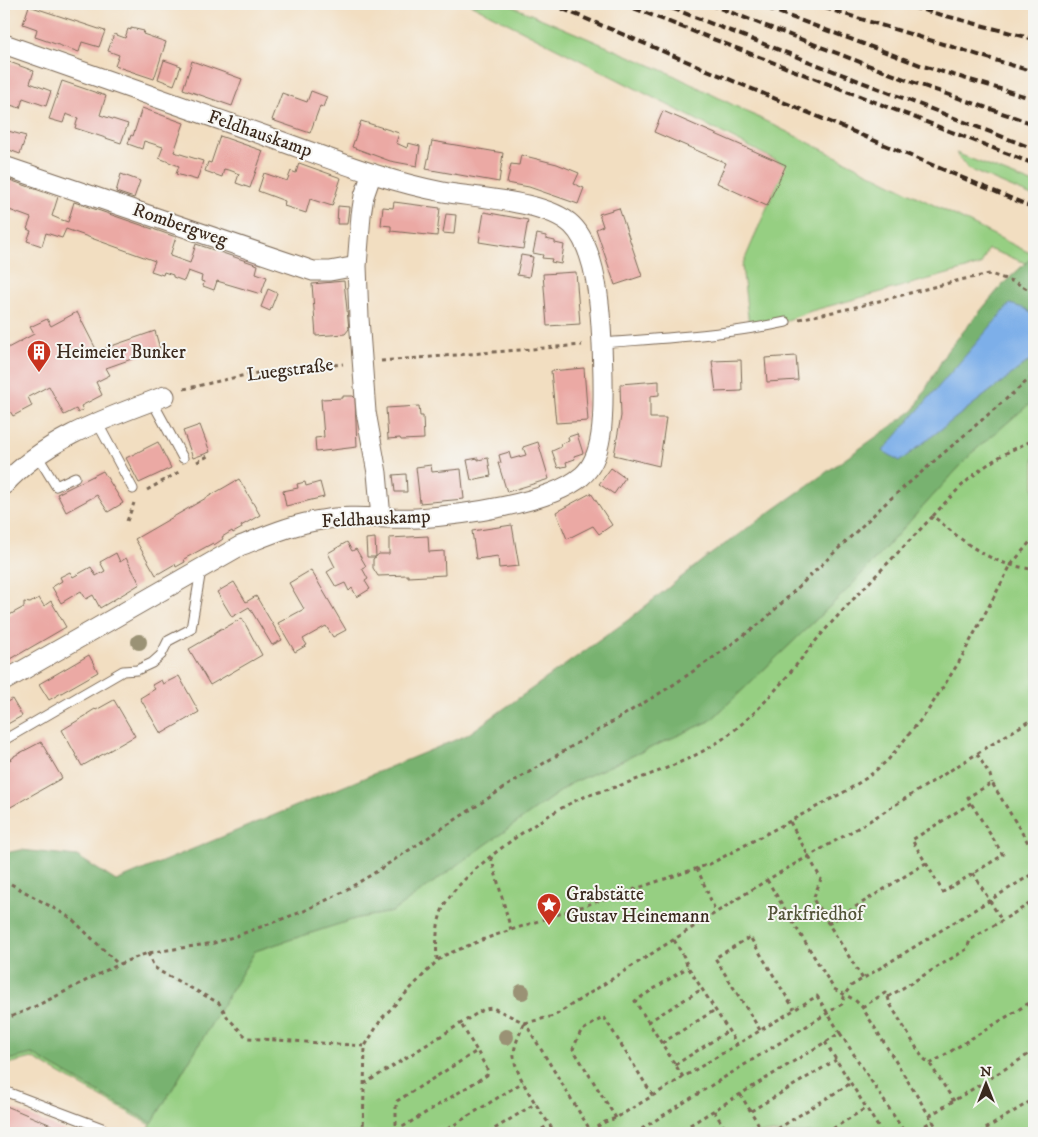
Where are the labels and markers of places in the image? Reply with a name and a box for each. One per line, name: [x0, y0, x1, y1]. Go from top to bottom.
building icon: Heimeier Bunker: [26, 339, 52, 373]
place label: Heimeier Bunker: [56, 341, 186, 364]
place label: Grabstätte Gustav Heinemann: [566, 883, 710, 928]
place icon: Grabstätte Gustav Heinemann: [536, 892, 562, 926]

